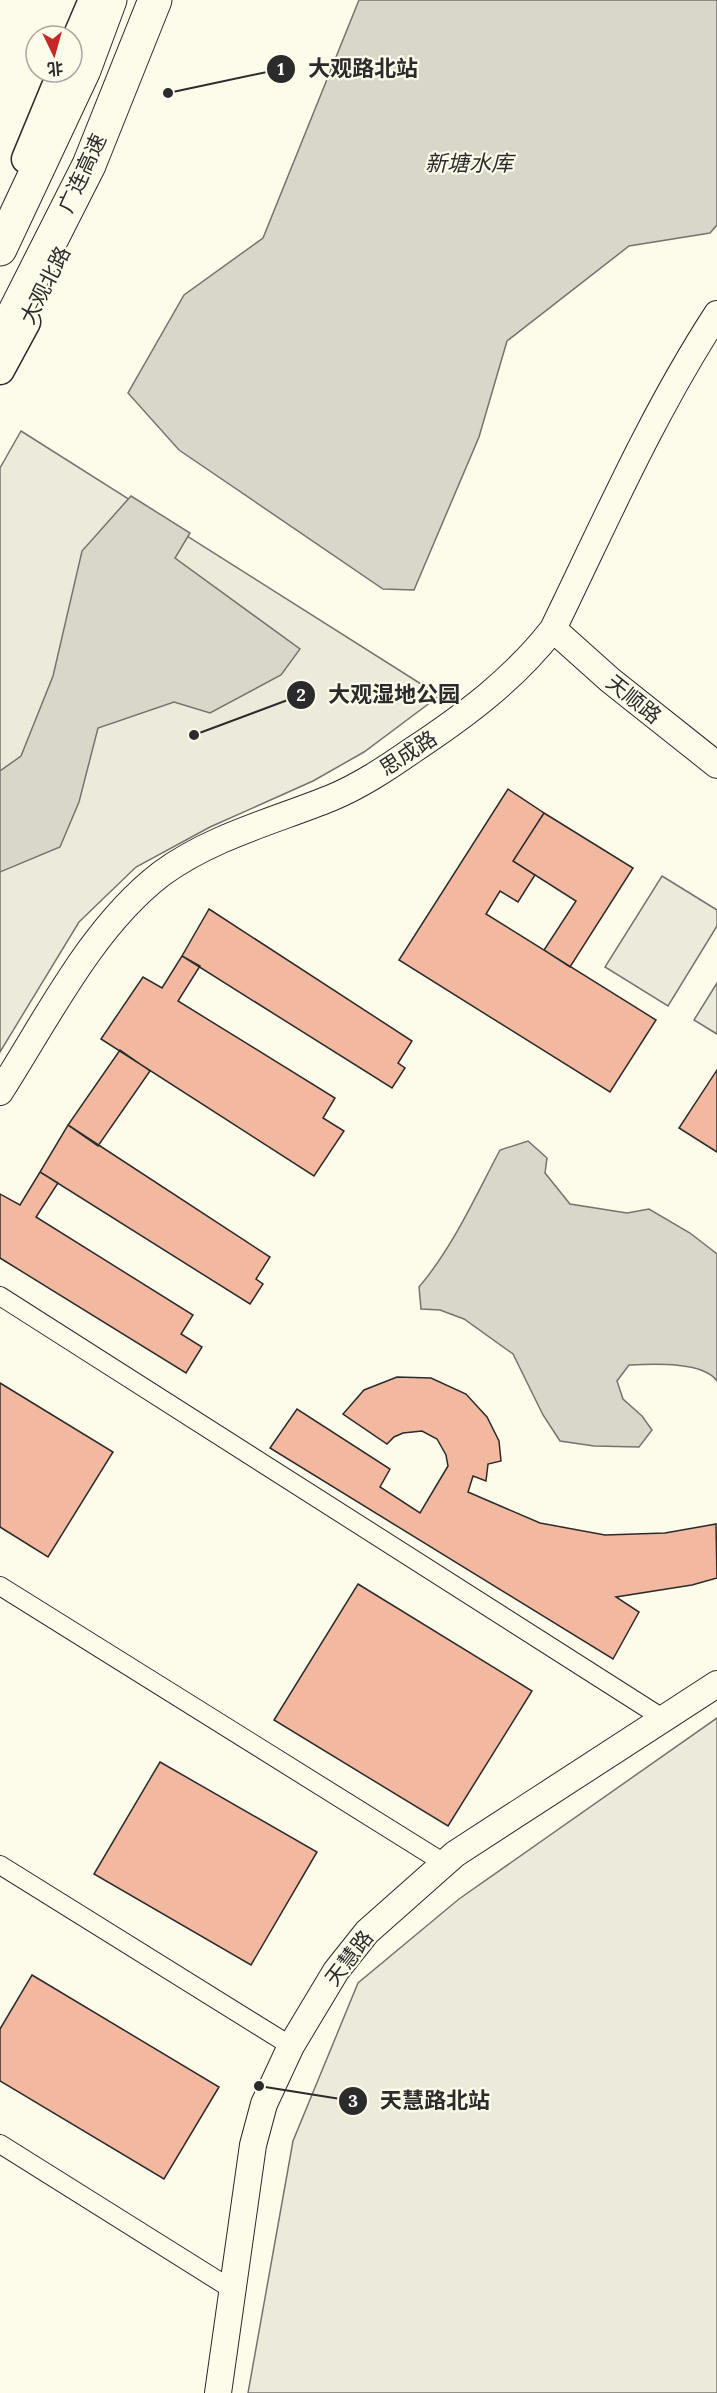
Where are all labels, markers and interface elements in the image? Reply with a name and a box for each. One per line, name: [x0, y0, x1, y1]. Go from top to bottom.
north arrow: [24, 24, 84, 84]
callout: 大观路北站: [266, 49, 430, 89]
text: 大观路北站: [308, 54, 418, 82]
text: 1: [277, 57, 285, 80]
text: 北: [46, 58, 64, 80]
street label: 广连高速: [52, 129, 112, 217]
water label: 新塘水库: [425, 149, 517, 177]
street label: 大观北路: [14, 241, 76, 329]
street label: 天顺路: [601, 669, 667, 729]
callout: 大观湿地公园: [286, 675, 472, 715]
text: 大观湿地公园: [328, 680, 460, 708]
text: 2: [296, 683, 306, 706]
street label: 思成路: [374, 725, 442, 781]
street label: 天慧路: [319, 1925, 379, 1991]
callout: 天慧路北站: [338, 2081, 502, 2121]
text: 天慧路北站: [380, 2086, 490, 2114]
text: 3: [348, 2089, 358, 2112]

